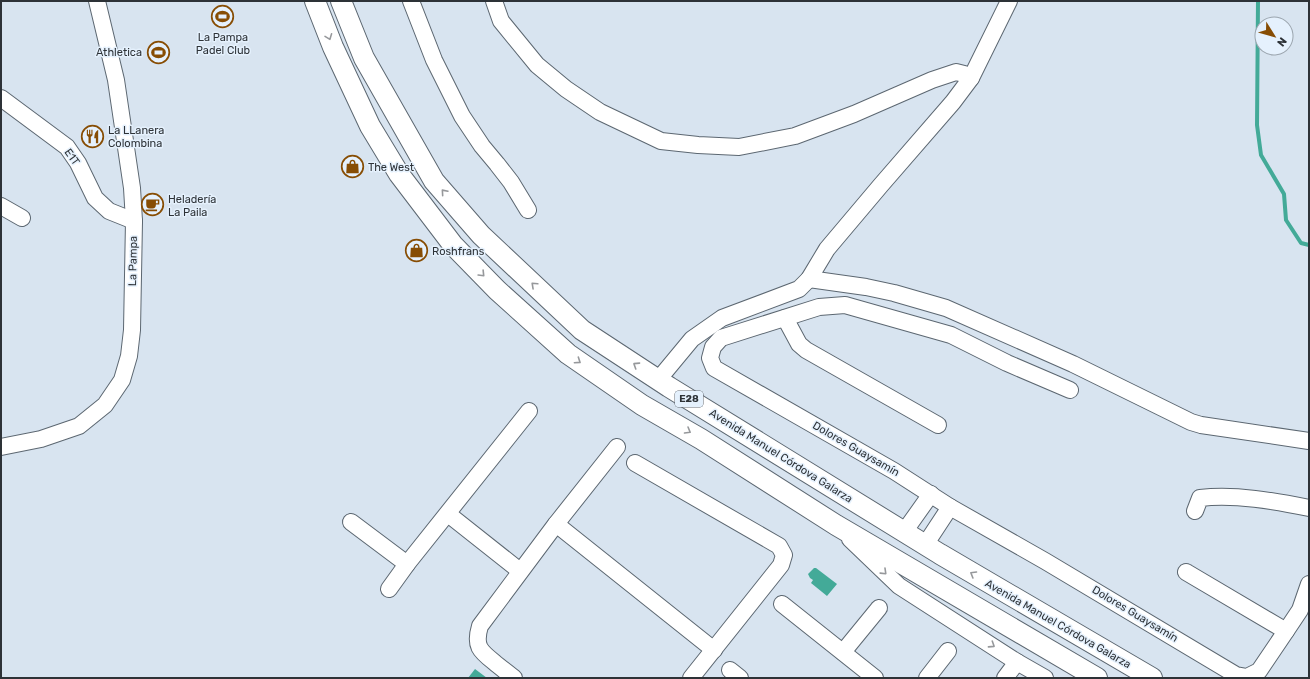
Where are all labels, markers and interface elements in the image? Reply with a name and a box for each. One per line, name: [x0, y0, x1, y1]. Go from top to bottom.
sports icon: La Pampa Padel Club: [210, 4, 236, 30]
north arrow: [1254, 16, 1294, 56]
place label: La Pampa Padel Club: [196, 31, 250, 57]
one-way arrow: [324, 34, 332, 41]
text: N: [1274, 35, 1289, 49]
sports icon: Athletica: [145, 39, 171, 65]
place label: Athletica: [96, 46, 142, 59]
restaurant icon: La LLanera Colombina: [79, 123, 105, 149]
place label: La LLanera Colombina: [108, 124, 164, 150]
street label: E1T: [62, 146, 83, 168]
shop icon: The West: [340, 154, 366, 180]
place label: The West: [368, 161, 415, 174]
one-way arrow: [441, 190, 448, 197]
cafe icon: Heladería La Paila: [140, 192, 166, 218]
place label: Heladería La Paila: [168, 193, 216, 219]
street label: La Pampa: [126, 236, 140, 286]
shop icon: Roshfrans: [404, 238, 430, 264]
place label: Roshfrans: [432, 245, 485, 258]
one-way arrow: [477, 269, 485, 277]
one-way arrow: [531, 283, 539, 290]
one-way arrow: [574, 356, 581, 363]
one-way arrow: [633, 362, 640, 370]
road number: E28: [675, 391, 703, 407]
street label: Avenida Manuel Córdova Galarza: [707, 406, 855, 506]
street label: Dolores Guaysamín: [810, 419, 902, 479]
one-way arrow: [684, 427, 691, 434]
one-way arrow: [879, 567, 887, 575]
one-way arrow: [970, 571, 977, 579]
street label: Avenida Manuel Córdova Galarza: [983, 577, 1133, 671]
street label: Dolores Guaysamín: [1090, 583, 1180, 645]
one-way arrow: [987, 640, 994, 647]

